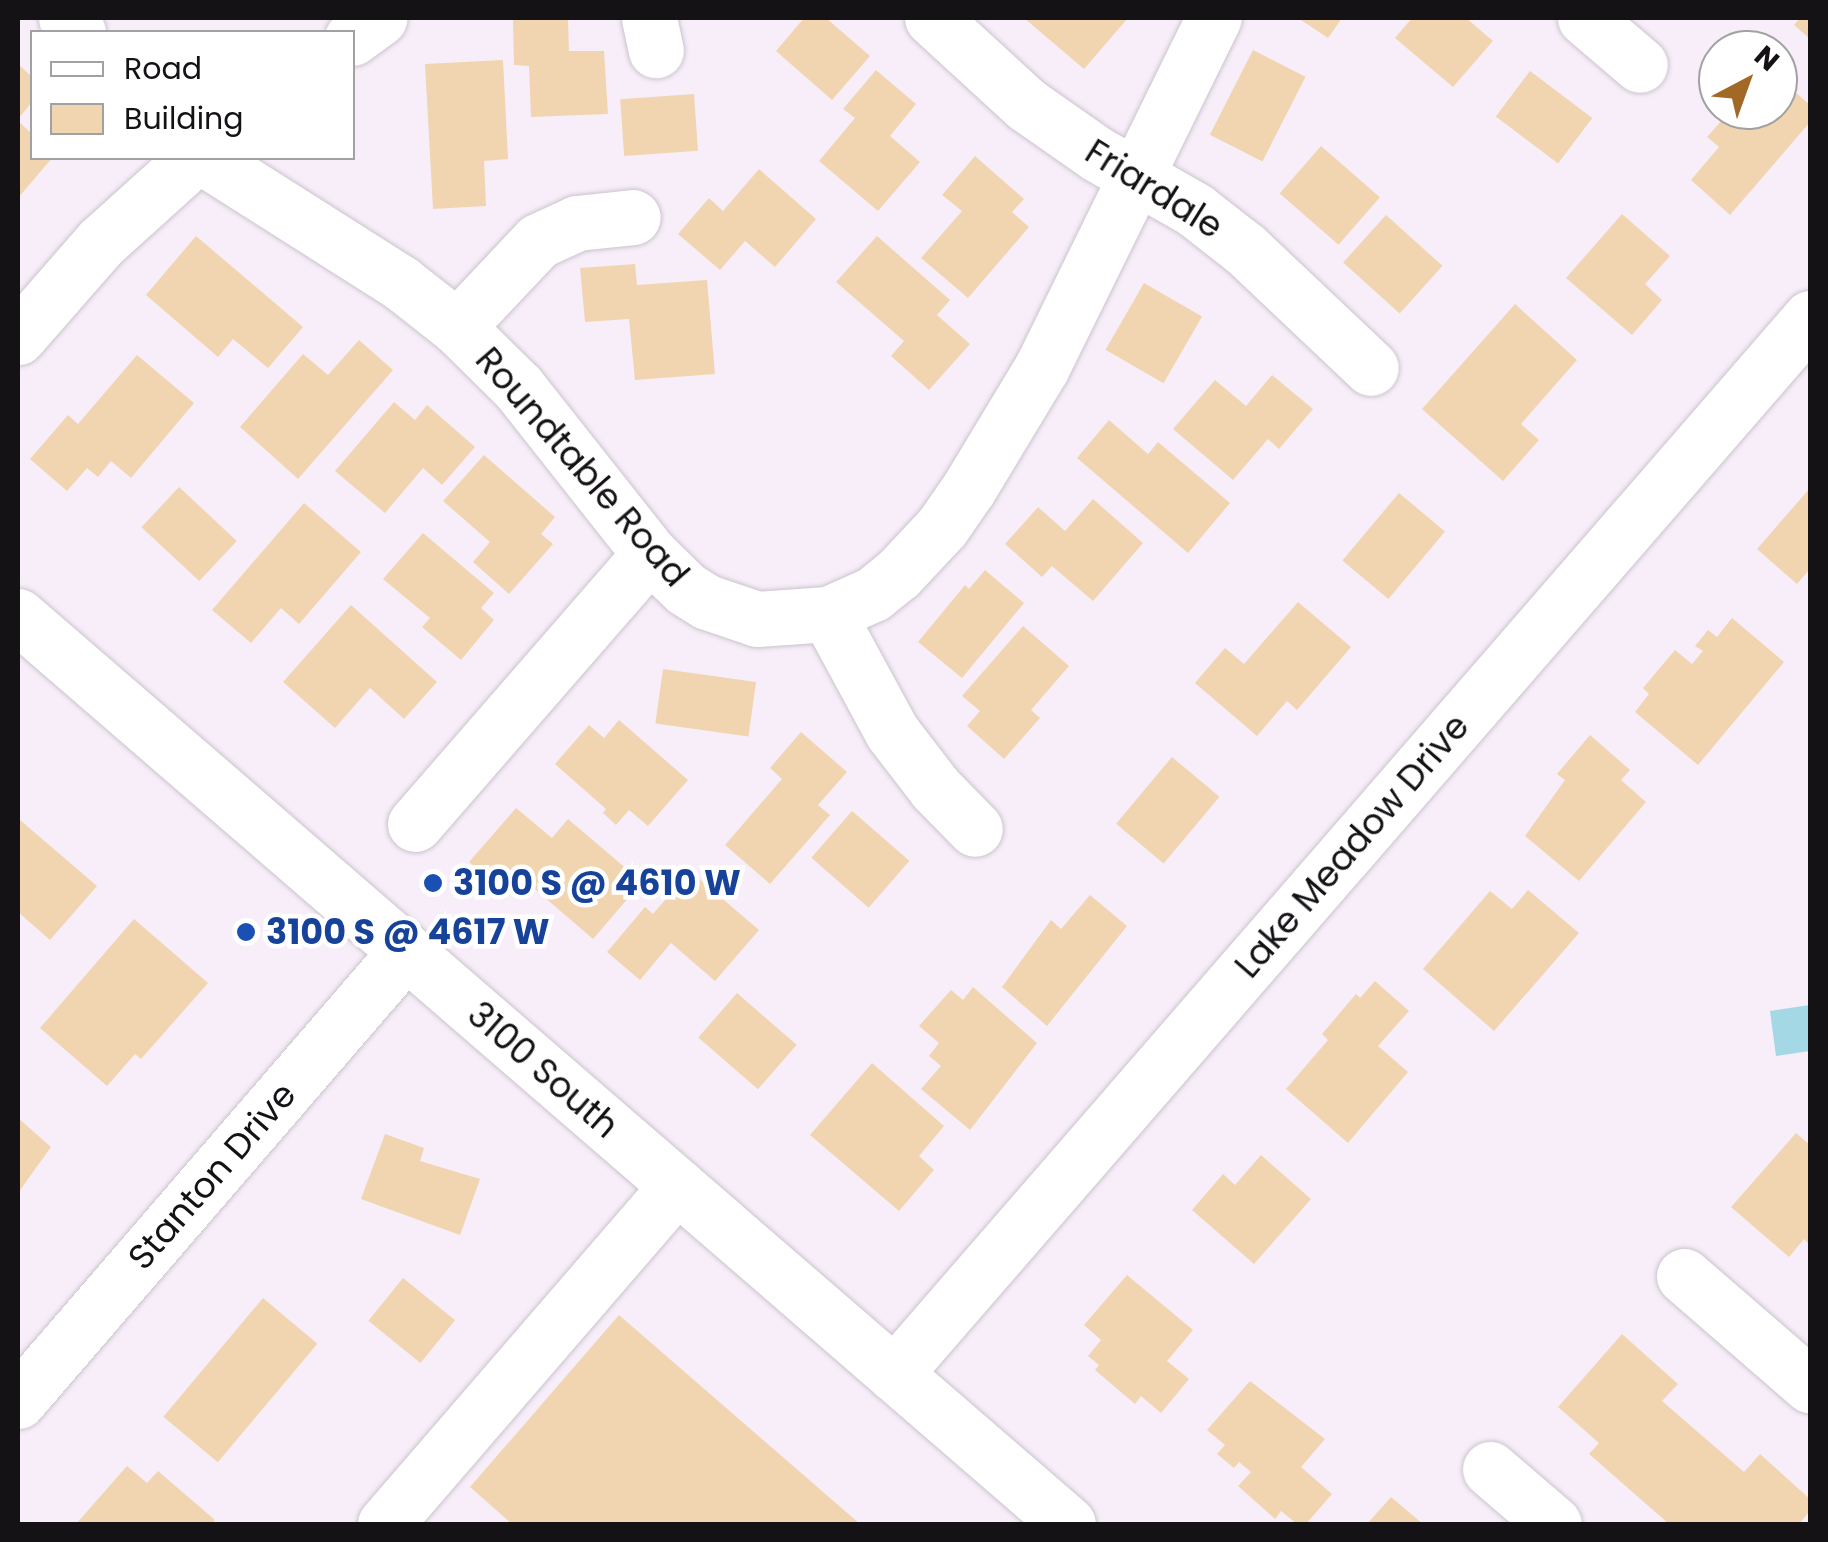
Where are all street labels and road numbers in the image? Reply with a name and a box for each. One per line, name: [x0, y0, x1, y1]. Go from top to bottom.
street label: Friardale: [1078, 130, 1230, 248]
street label: Roundtable Road: [467, 339, 697, 595]
street label: Lake Meadow Drive: [1226, 706, 1478, 986]
street label: 3100 South: [459, 993, 627, 1147]
street label: Stanton Drive: [119, 1074, 305, 1278]

